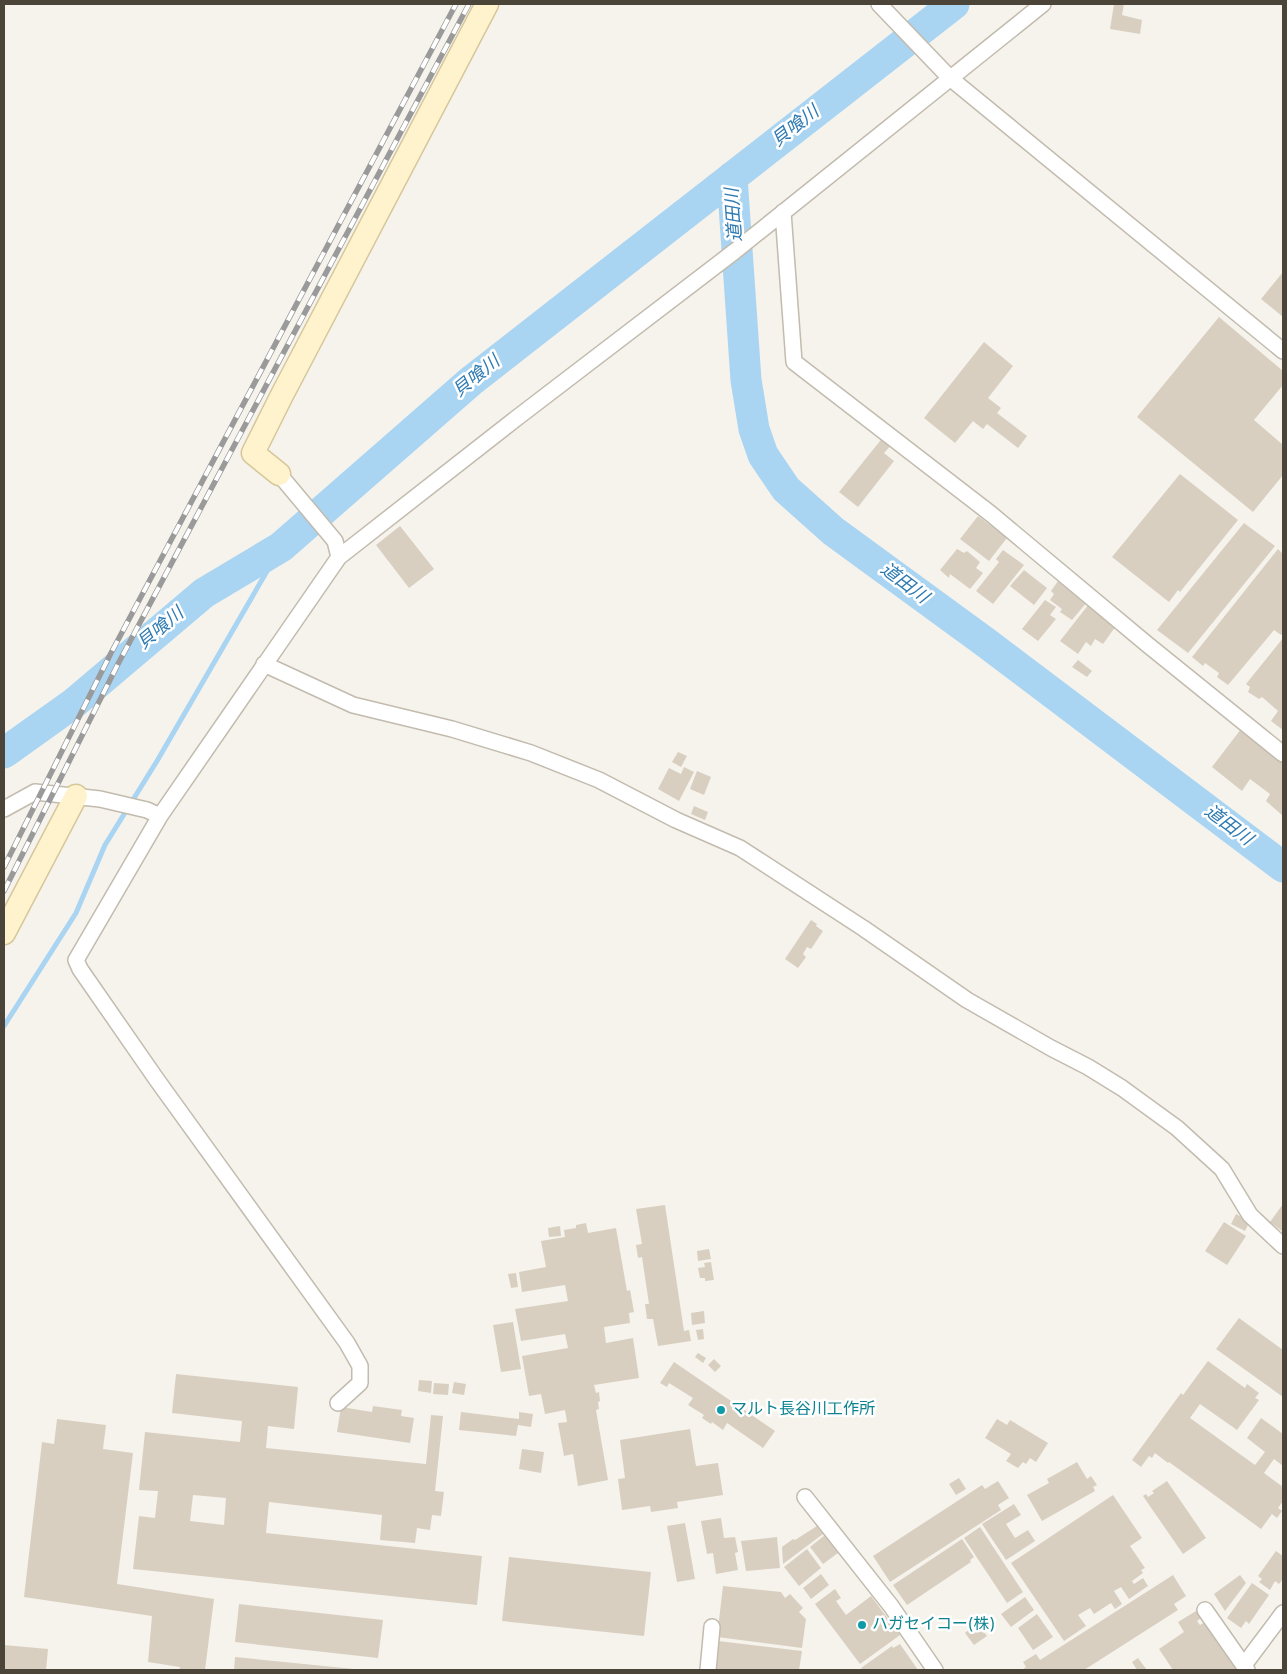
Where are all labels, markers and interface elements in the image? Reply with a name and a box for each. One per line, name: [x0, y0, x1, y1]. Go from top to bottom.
water label: 貝喰川: [768, 100, 826, 153]
water label: 道田川: [722, 185, 748, 243]
water label: 貝喰川: [449, 350, 507, 403]
water label: 道田川: [876, 559, 934, 611]
water label: 貝喰川: [133, 602, 191, 655]
water label: 道田川: [1200, 801, 1258, 853]
place label: マルト長谷川工作所: [731, 1400, 875, 1420]
marker: マルト長谷川工作所: [715, 1404, 727, 1416]
place label: ハガセイコー(株): [872, 1615, 995, 1635]
marker: ハガセイコー(株): [856, 1619, 868, 1631]

